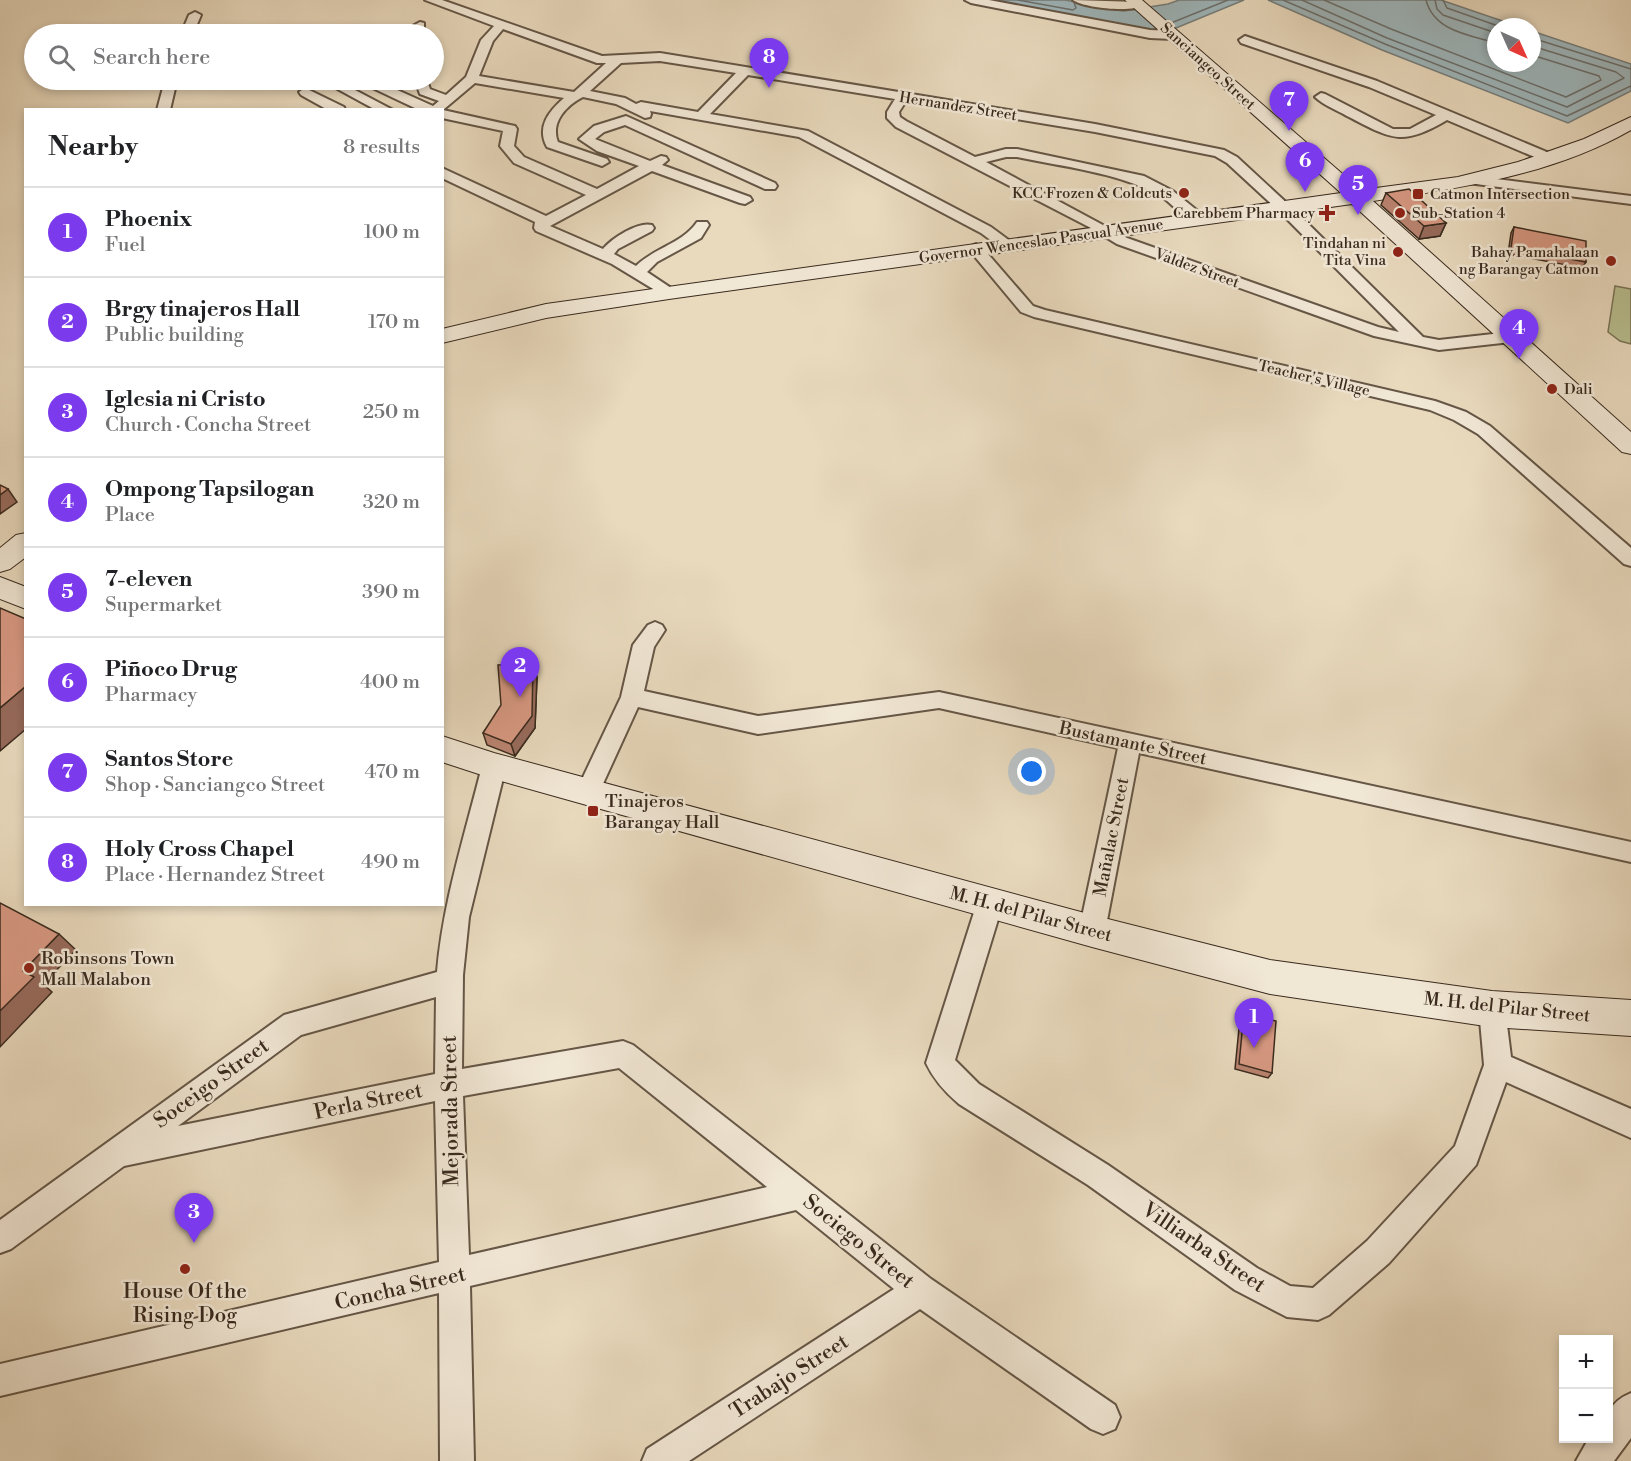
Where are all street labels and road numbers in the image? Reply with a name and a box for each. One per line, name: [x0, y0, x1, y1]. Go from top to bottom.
street label: Sanciangco Street: [1156, 19, 1260, 115]
street label: Hernandez Street: [898, 88, 1019, 125]
street label: Governor Wenceslao Pascual Avenue: [918, 215, 1164, 268]
street label: Valdez Street: [1151, 244, 1242, 293]
street label: Teacher's Village: [1256, 356, 1372, 401]
street label: Bustamante Street: [1056, 716, 1209, 770]
street label: Mañalac Street: [1089, 775, 1134, 899]
street label: M. H. del Pilar Street: [947, 882, 1115, 947]
street label: M. H. del Pilar Street: [1423, 987, 1592, 1028]
street label: Soceigo Street: [149, 1033, 275, 1134]
street label: Mejorada Street: [437, 1034, 465, 1187]
street label: Perla Street: [311, 1078, 426, 1126]
street label: Sociego Street: [797, 1189, 920, 1295]
street label: Villiarba Street: [1136, 1196, 1271, 1299]
street label: Concha Street: [332, 1261, 469, 1317]
street label: Trabajo Street: [725, 1329, 854, 1425]

